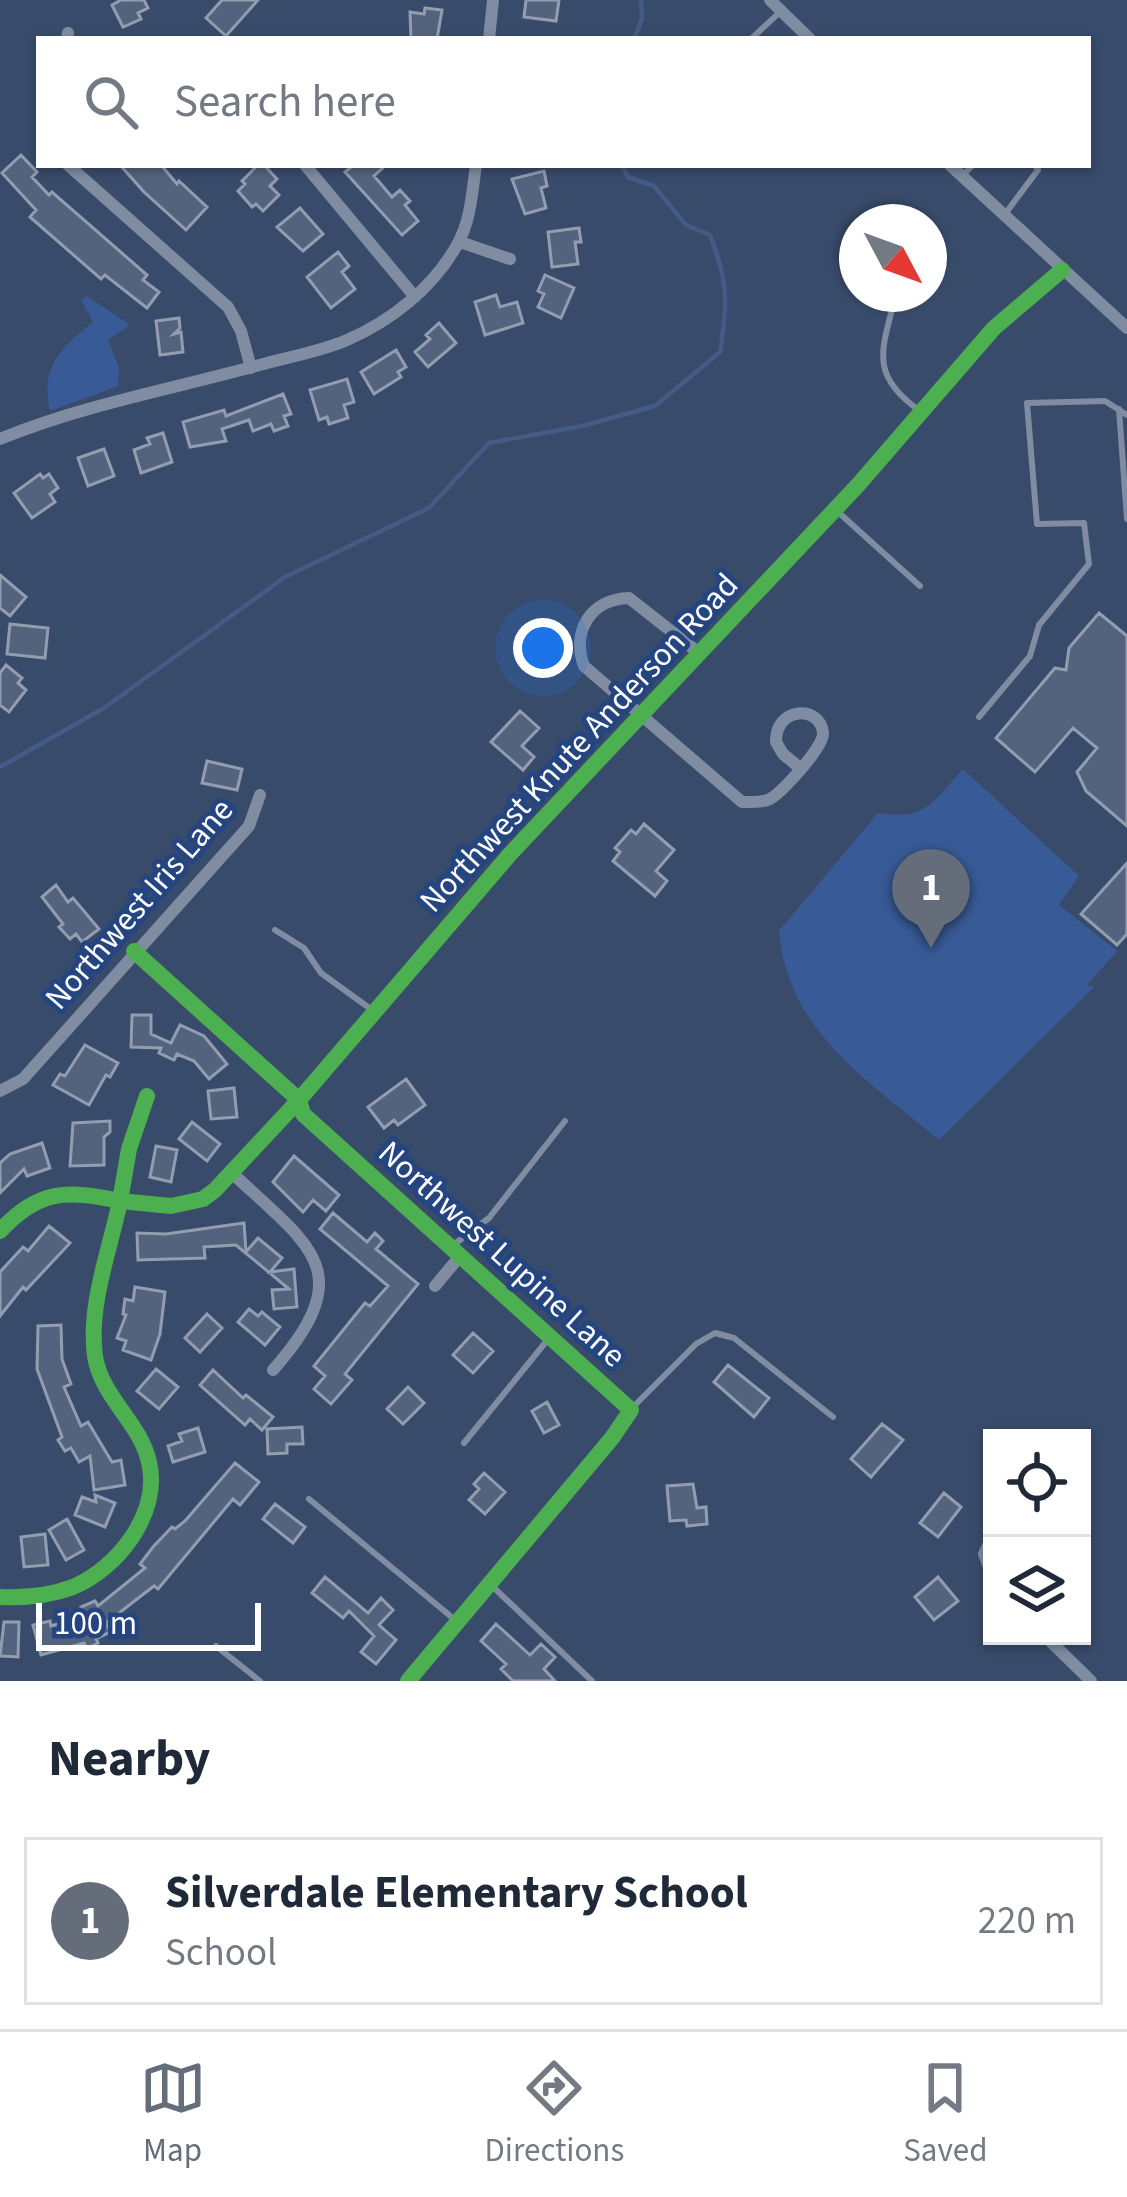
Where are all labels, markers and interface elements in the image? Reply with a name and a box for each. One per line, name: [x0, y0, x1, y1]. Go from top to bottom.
search box: [36, 36, 1091, 168]
icon: search: [78, 69, 144, 135]
text: Search here: [174, 70, 396, 134]
north arrow: [839, 204, 947, 312]
street label: Northwest Knute Anderson Road: [409, 563, 749, 923]
your location: [513, 618, 573, 678]
street label: Northwest Iris Lane: [34, 788, 244, 1020]
pin: 1: [892, 849, 970, 948]
street label: Northwest Lupine Lane: [368, 1130, 636, 1378]
map controls: [983, 1429, 1091, 1645]
button: locate: [983, 1429, 1091, 1537]
button: layers: [983, 1537, 1091, 1645]
scale bar: [36, 1597, 261, 1650]
text: 100 m: [54, 1600, 137, 1647]
text: Nearby: [48, 1723, 210, 1795]
text: Silverdale Elementary School: [165, 1861, 748, 1925]
text: 1: [80, 1893, 100, 1949]
text: 220 m: [978, 1893, 1076, 1949]
text: School: [165, 1925, 277, 1981]
tab: Map: [140, 2055, 206, 2174]
tab: Directions: [485, 2055, 624, 2174]
tab: Saved: [903, 2055, 987, 2174]

